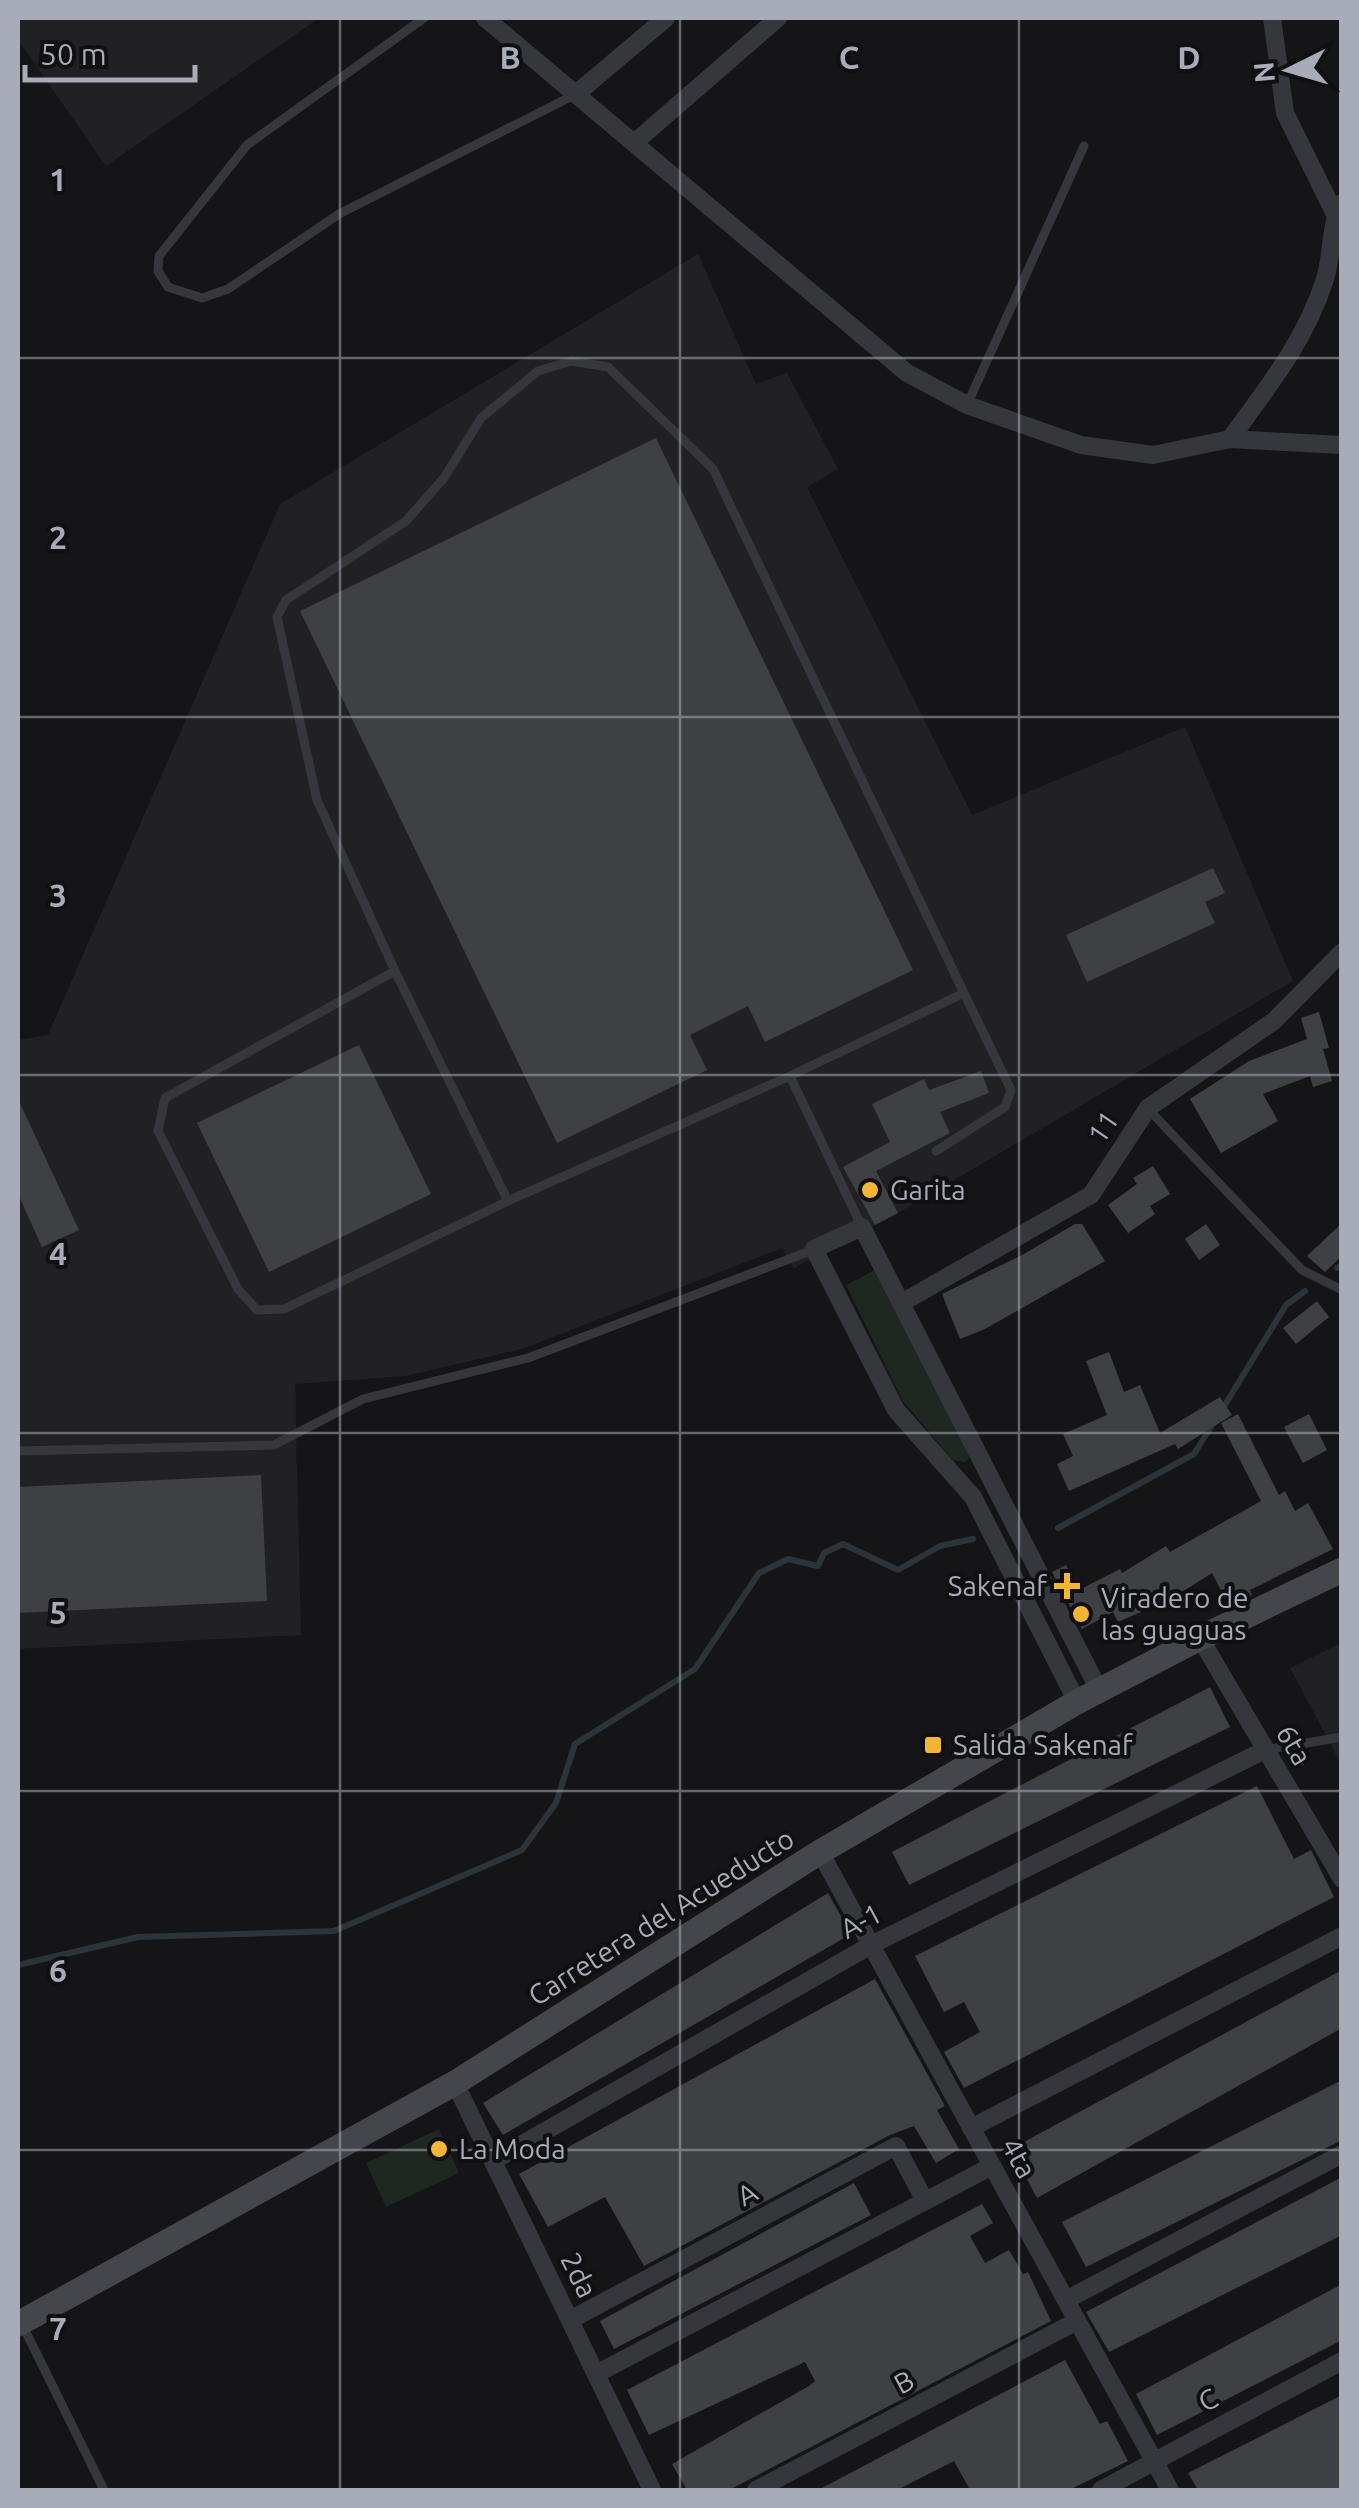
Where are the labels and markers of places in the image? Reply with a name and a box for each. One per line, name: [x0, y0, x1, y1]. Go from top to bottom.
place label: Garita: [890, 1174, 966, 1205]
marker: Garita: [859, 1179, 881, 1201]
place label: Sakenaf: [948, 1570, 1047, 1601]
marker: Sakenaf: [1056, 1575, 1078, 1597]
place label: Viradero de las guaguas: [1101, 1582, 1249, 1645]
marker: Viradero de las guaguas: [1070, 1603, 1092, 1625]
place label: Salida Sakenaf: [953, 1729, 1133, 1760]
marker: Salida Sakenaf: [922, 1734, 944, 1756]
place label: La Moda: [459, 2133, 566, 2164]
marker: La Moda: [428, 2138, 450, 2160]

